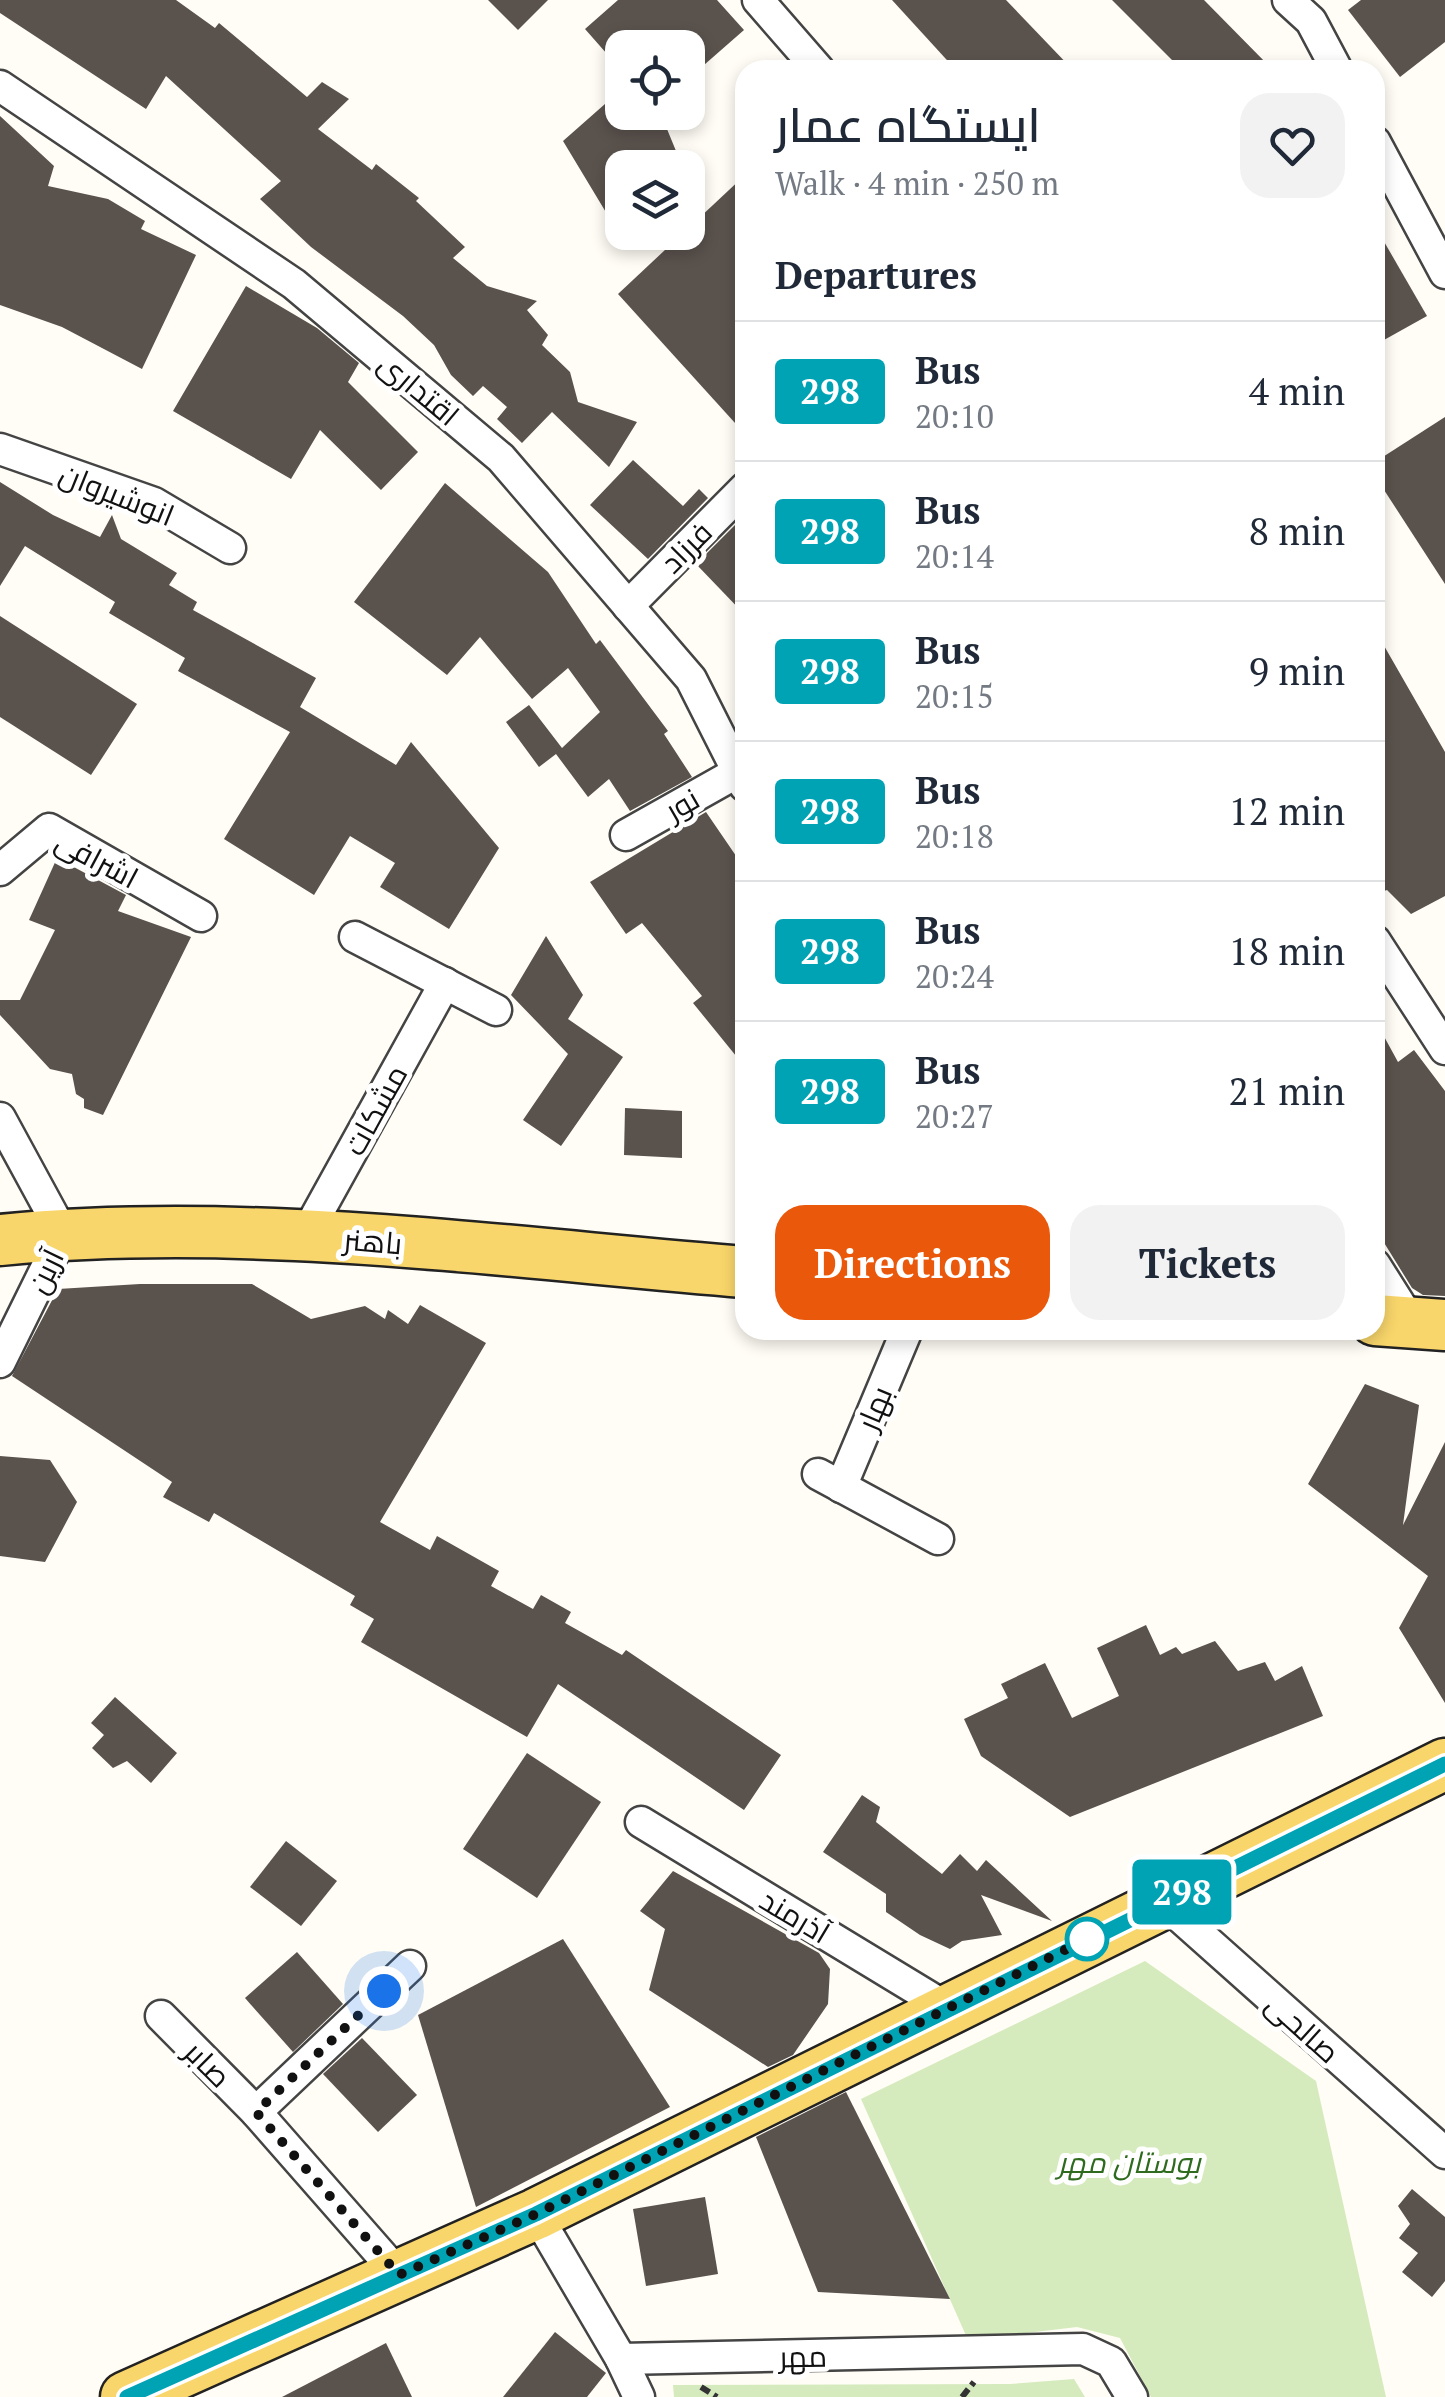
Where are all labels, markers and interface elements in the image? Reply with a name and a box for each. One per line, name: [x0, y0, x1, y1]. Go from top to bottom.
map controls: [605, 30, 705, 250]
button: locate: [605, 30, 705, 130]
text: ایستگاه عمار: [775, 92, 1041, 156]
button: heart: [1240, 93, 1345, 198]
button: layers: [605, 150, 705, 250]
text: Walk · 4 min · 250 m: [775, 162, 1059, 204]
text: Departures: [775, 250, 977, 300]
street label: اقتداری: [370, 343, 468, 435]
text: Bus: [915, 345, 980, 395]
text: 4 min: [1249, 366, 1345, 416]
text: 298: [800, 368, 860, 414]
text: 20:10: [915, 395, 994, 437]
street label: انوشیروان: [54, 453, 180, 535]
text: Bus: [915, 485, 980, 535]
text: 8 min: [1249, 506, 1345, 556]
text: 298: [800, 508, 860, 554]
street label: فرزاد: [651, 512, 721, 582]
text: 20:14: [915, 535, 994, 577]
text: Bus: [915, 625, 980, 675]
text: 9 min: [1249, 646, 1345, 696]
text: 298: [800, 648, 860, 694]
text: 20:15: [915, 675, 994, 717]
text: Bus: [915, 765, 980, 815]
street label: نور: [656, 778, 706, 831]
text: 12 min: [1228, 786, 1345, 836]
text: 298: [800, 788, 860, 834]
text: 20:18: [915, 815, 994, 857]
street label: اشرافی: [49, 821, 145, 897]
text: Bus: [915, 905, 980, 955]
text: 18 min: [1228, 926, 1345, 976]
text: 298: [800, 928, 860, 974]
text: 20:24: [915, 955, 994, 997]
text: Bus: [915, 1045, 980, 1095]
street label: مشکات: [334, 1058, 416, 1162]
text: 21 min: [1228, 1066, 1345, 1116]
text: 298: [800, 1068, 860, 1114]
text: 20:27: [915, 1095, 994, 1137]
button: Directions: [775, 1205, 1050, 1320]
button: Tickets: [1070, 1205, 1345, 1320]
street label: باهنر: [340, 1218, 404, 1263]
street label: آرین: [17, 1242, 73, 1300]
street label: بهار: [846, 1380, 901, 1438]
line badge: 298: [1124, 1860, 1240, 1924]
text: 298: [1152, 1869, 1212, 1915]
street label: آذرمند: [753, 1880, 837, 1952]
unlabelled marker: [1066, 1918, 1108, 1960]
your location: [359, 1966, 409, 2016]
street label: صالحی: [1258, 1984, 1348, 2072]
street label: صابر: [175, 2031, 240, 2096]
park label: بوستان مهر: [1053, 2142, 1203, 2182]
street label: مهر: [777, 2336, 827, 2376]

